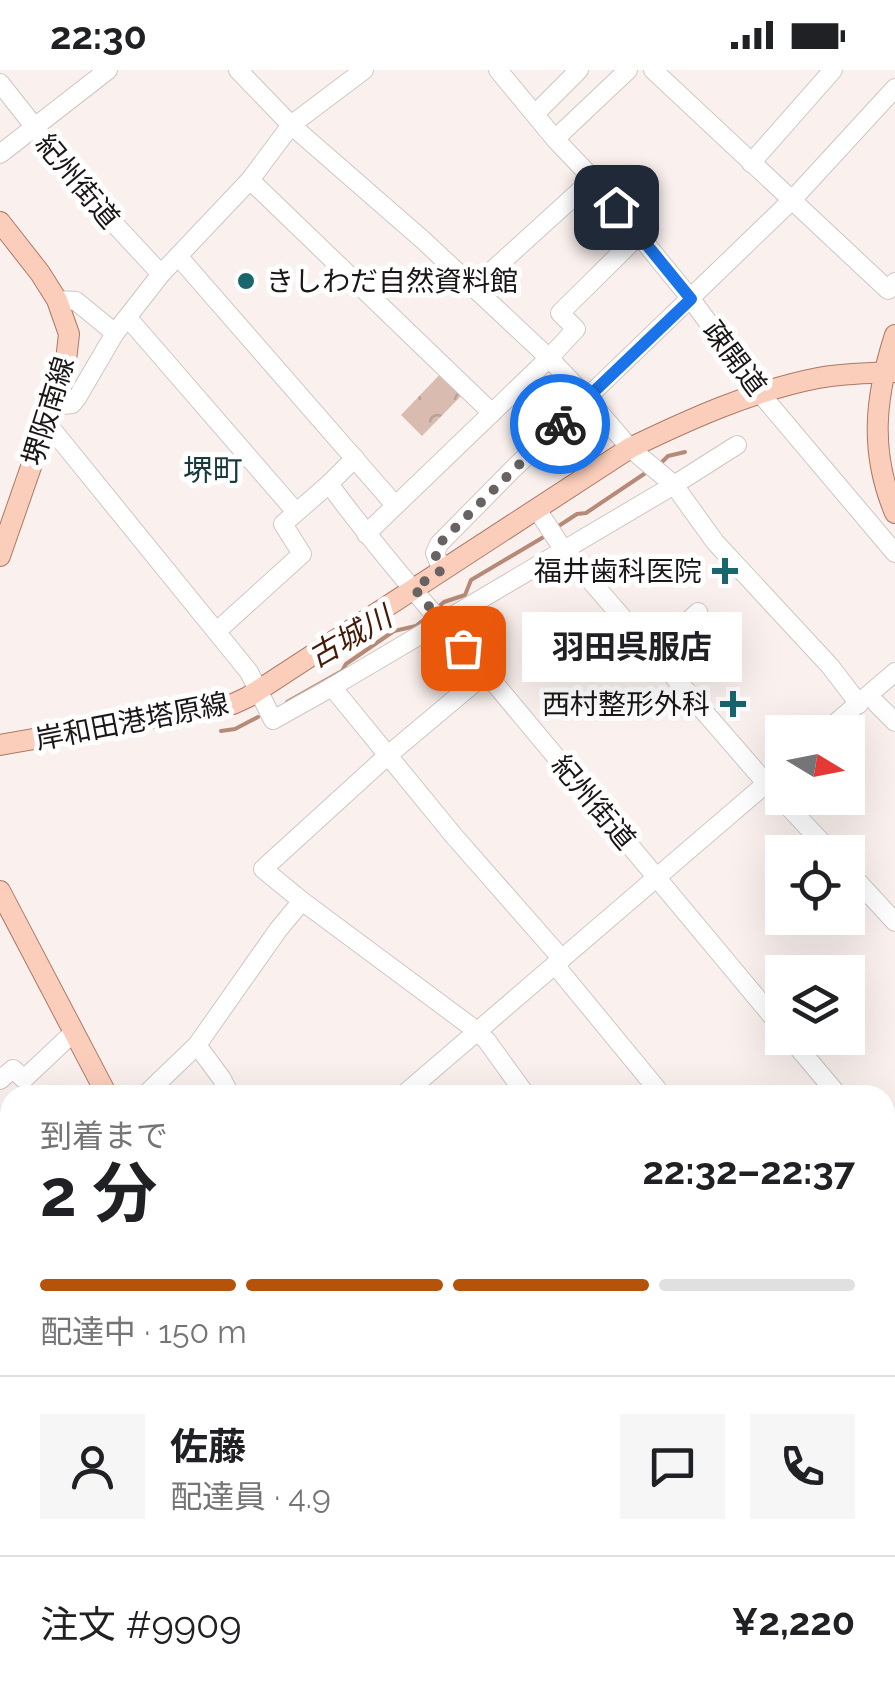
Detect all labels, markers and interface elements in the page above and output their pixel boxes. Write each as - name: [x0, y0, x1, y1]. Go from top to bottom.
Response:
- text: 22:30: [50, 13, 147, 58]
- street label: 紀州街道: [29, 128, 126, 235]
- pin: [574, 165, 659, 250]
- icon: home: [589, 180, 644, 235]
- place label: きしわだ自然資料館: [266, 265, 518, 298]
- marker: きしわだ自然資料館: [235, 270, 257, 292]
- street label: 疎開道: [696, 315, 773, 402]
- street label: 堺阪南線: [16, 353, 81, 470]
- courier: [510, 374, 610, 474]
- icon: bike: [533, 397, 588, 452]
- district label: 堺町: [183, 453, 243, 488]
- place label: 福井歯科医院: [534, 555, 702, 588]
- marker: 福井歯科医院: [712, 558, 738, 584]
- water label: 古城川: [302, 597, 400, 674]
- pin: [421, 606, 506, 691]
- callout: 羽田呉服店: [523, 613, 743, 683]
- icon: bag: [436, 621, 491, 676]
- text: 羽田呉服店: [552, 628, 712, 665]
- street label: 岸和田港塔原線: [33, 687, 231, 756]
- place label: 西村整形外科: [542, 688, 710, 721]
- marker: 西村整形外科: [720, 691, 746, 717]
- north arrow: [765, 715, 865, 815]
- map controls: [765, 715, 865, 1055]
- street label: 紀州街道: [545, 749, 642, 856]
- button: locate: [765, 835, 865, 935]
- button: layers: [765, 955, 865, 1055]
- text: 到着まで: [40, 1117, 168, 1154]
- text: 22:32–22:37: [642, 1148, 855, 1193]
- text: 2 分: [40, 1155, 157, 1231]
- text: 配達中 · 150 m: [40, 1313, 247, 1350]
- button: person: [40, 1414, 145, 1519]
- button: chat: [620, 1414, 725, 1519]
- button: phone: [750, 1414, 855, 1519]
- text: 佐藤: [170, 1424, 246, 1469]
- text: 配達員 · 4.9: [170, 1478, 331, 1515]
- text: ¥2,220: [731, 1599, 855, 1644]
- text: 注文 #9909: [40, 1602, 242, 1647]

